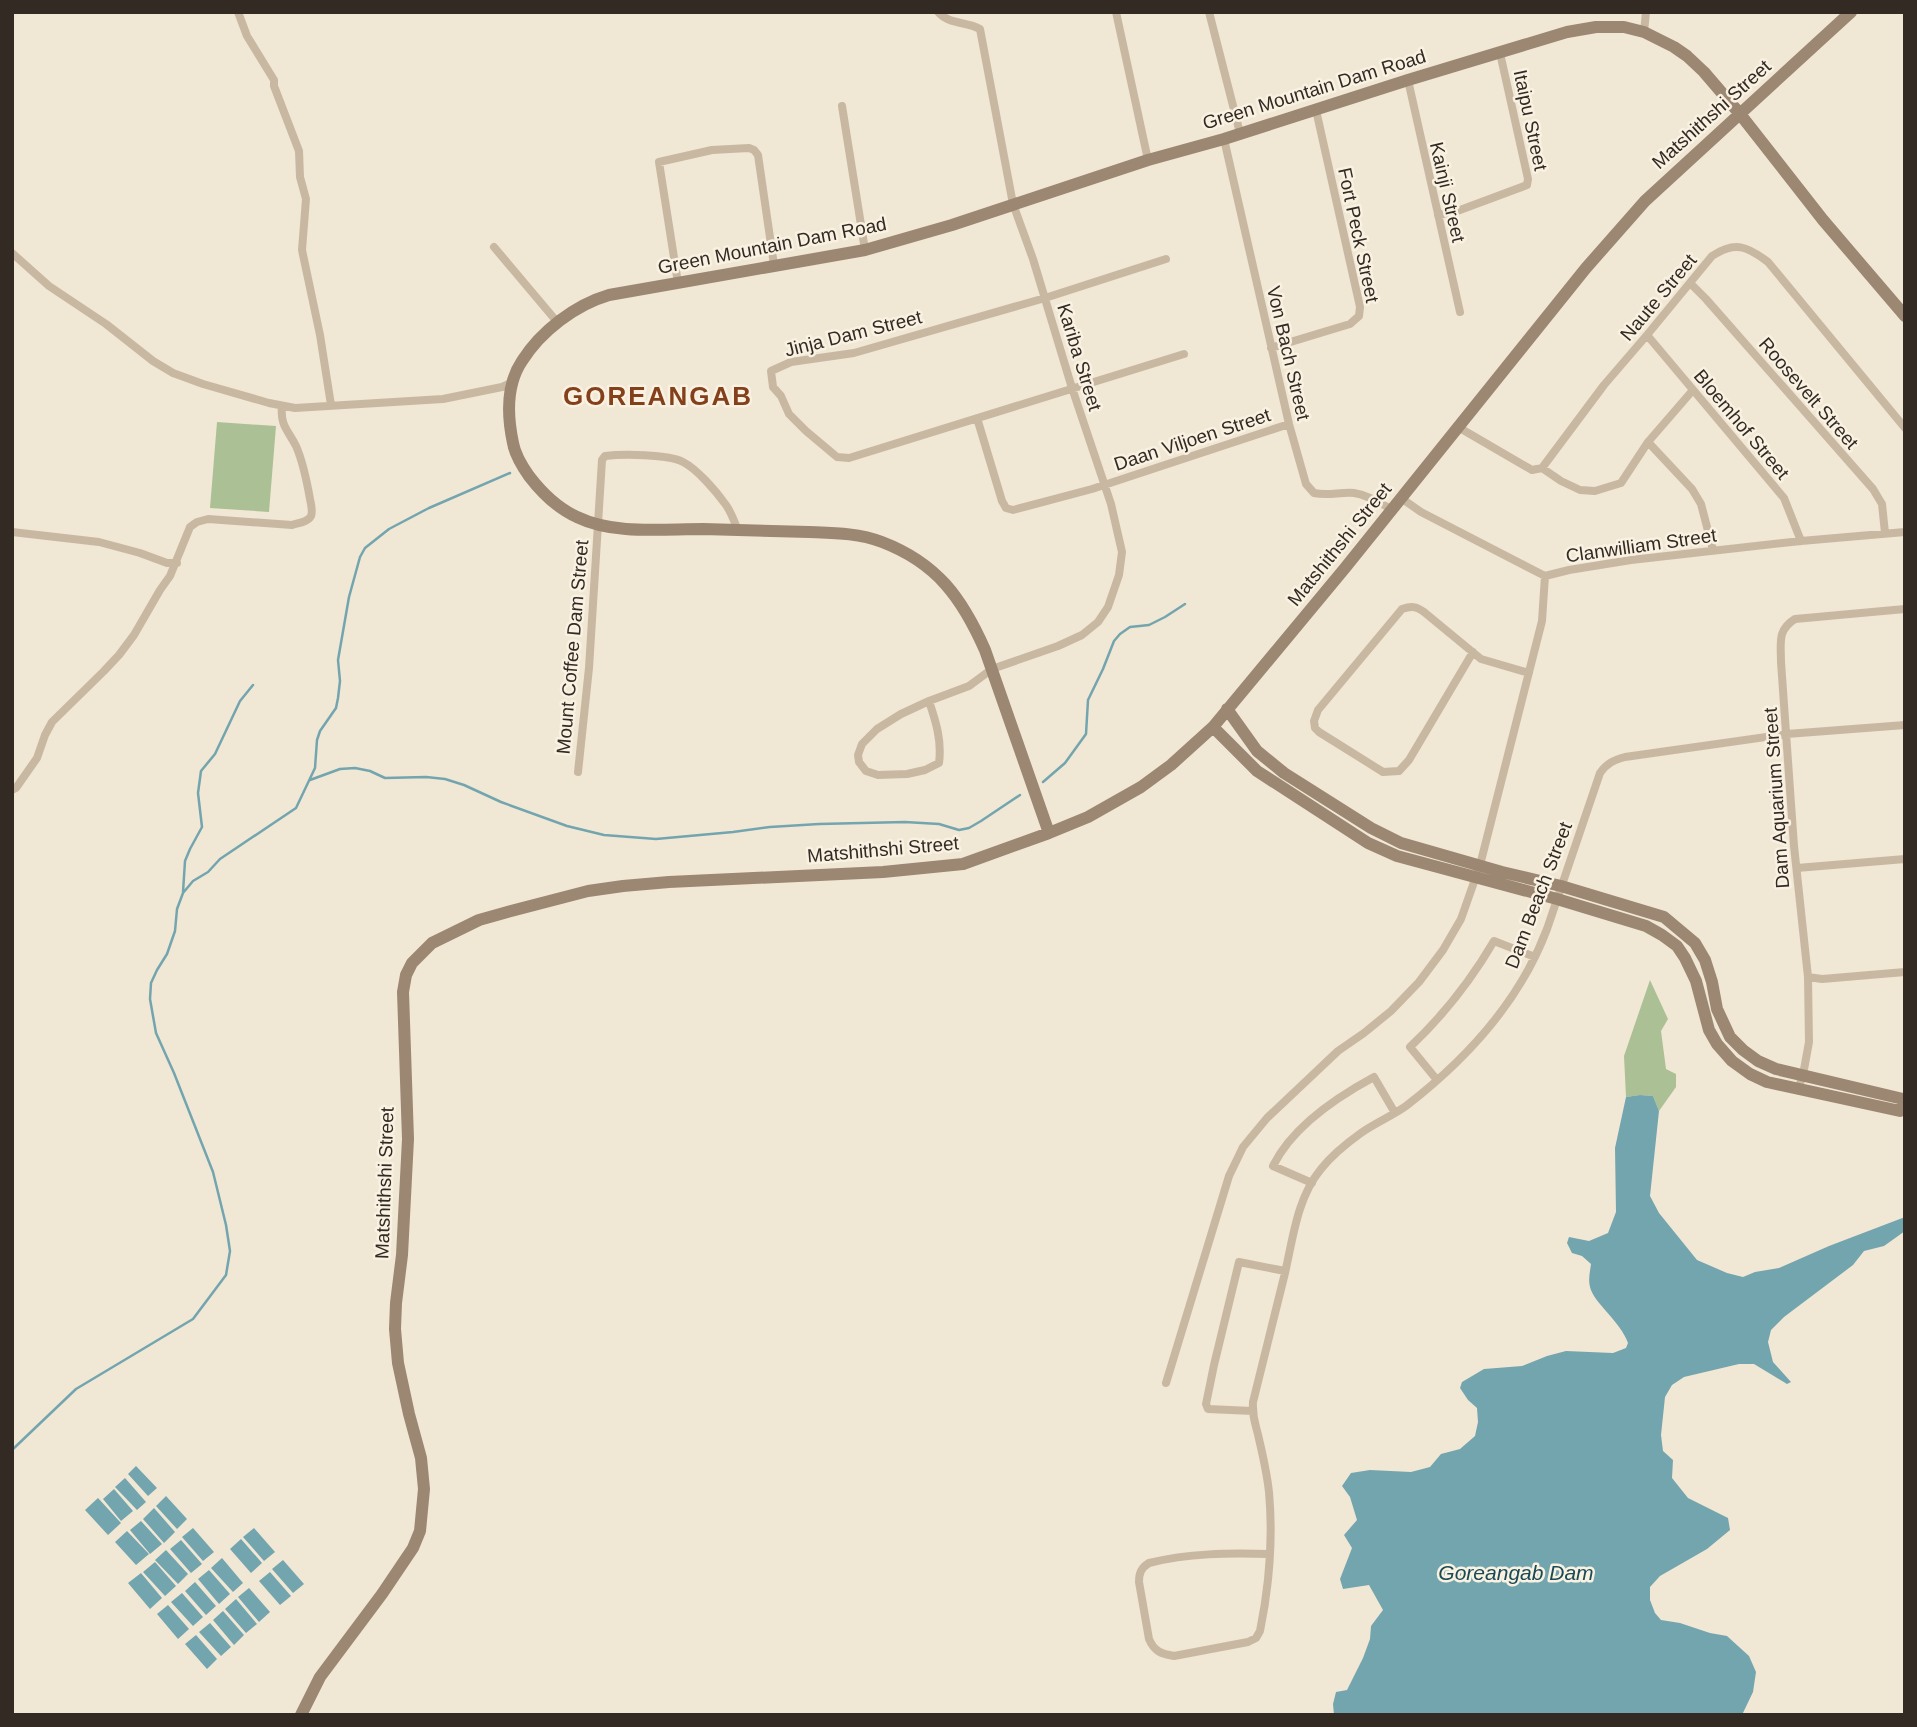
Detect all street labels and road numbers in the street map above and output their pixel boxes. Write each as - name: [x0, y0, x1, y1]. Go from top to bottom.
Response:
- street label: Green Mountain Dam Road: [1200, 45, 1428, 133]
- street label: Matshithshi Street: [1648, 55, 1775, 173]
- street label: Itaipu Street: [1510, 68, 1552, 173]
- street label: Kainji Street: [1426, 140, 1469, 245]
- street label: Fort Peck Street: [1334, 166, 1383, 305]
- street label: Green Mountain Dam Road: [656, 213, 888, 278]
- street label: Naute Street: [1616, 249, 1701, 345]
- street label: Von Bach Street: [1263, 284, 1314, 423]
- street label: Kariba Street: [1053, 301, 1106, 414]
- street label: Jinja Dam Street: [782, 306, 924, 361]
- street label: Roosevelt Street: [1755, 333, 1863, 454]
- street label: Bloemhof Street: [1690, 365, 1794, 484]
- street label: Daan Viljoen Street: [1111, 404, 1274, 475]
- street label: Matshithshi Street: [1283, 478, 1396, 610]
- street label: Clanwilliam Street: [1564, 524, 1719, 566]
- street label: Mount Coffee Dam Street: [553, 538, 592, 755]
- street label: Dam Aquarium Street: [1760, 706, 1793, 889]
- street label: Dam Beach Street: [1501, 818, 1576, 971]
- street label: Matshithshi Street: [806, 832, 960, 867]
- street label: Matshithshi Street: [371, 1106, 398, 1259]

